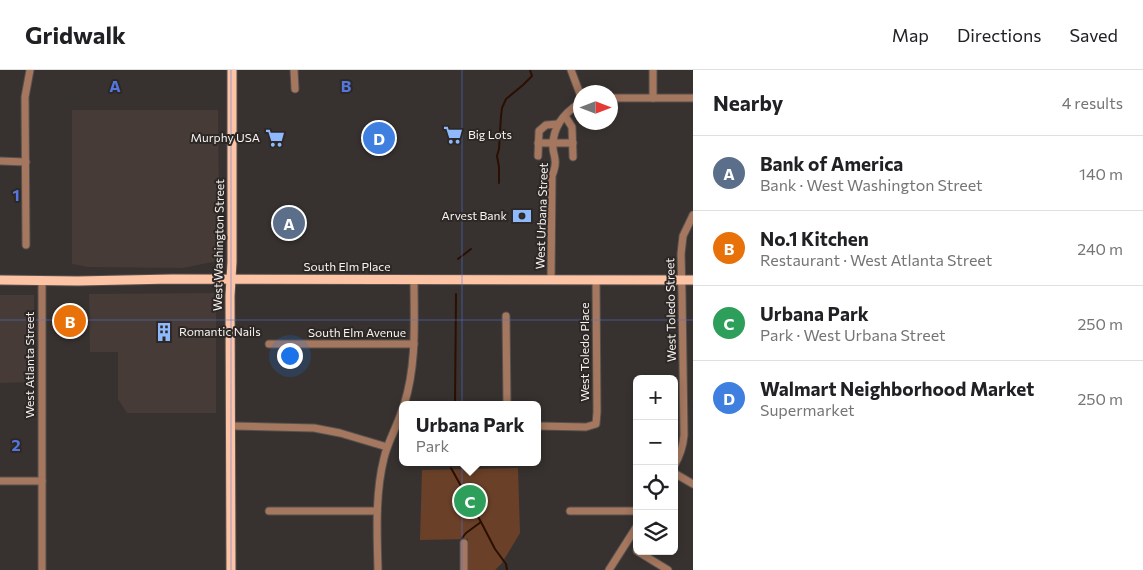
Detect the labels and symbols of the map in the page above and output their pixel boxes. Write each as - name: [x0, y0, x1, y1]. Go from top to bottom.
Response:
- text: A: [109, 76, 121, 95]
- text: B: [341, 76, 352, 95]
- north arrow: [573, 85, 618, 130]
- pin: D: [363, 119, 395, 157]
- supermarket icon: Big Lots: [442, 124, 464, 146]
- supermarket icon: Murphy USA: [264, 127, 286, 149]
- place label: Big Lots: [468, 127, 512, 141]
- place label: Murphy USA: [191, 130, 260, 144]
- street label: West Urbana Street: [532, 162, 550, 270]
- street label: West Washington Street: [210, 179, 226, 311]
- text: 1: [12, 185, 20, 204]
- pin: A: [273, 204, 305, 242]
- bank icon: Arvest Bank: [511, 205, 533, 227]
- place label: Arvest Bank: [442, 208, 507, 222]
- street label: West Toledo Street: [662, 258, 678, 362]
- street label: South Elm Place: [303, 259, 391, 273]
- pin: B: [54, 302, 86, 340]
- street label: West Toledo Place: [577, 302, 591, 402]
- street label: West Atlanta Street: [22, 312, 36, 418]
- building icon: Romantic Nails: [153, 321, 175, 343]
- place label: Romantic Nails: [179, 324, 261, 338]
- street label: South Elm Avenue: [308, 325, 406, 339]
- your location: [277, 343, 303, 369]
- text: 2: [11, 435, 21, 454]
- pin: C: [454, 482, 486, 520]

